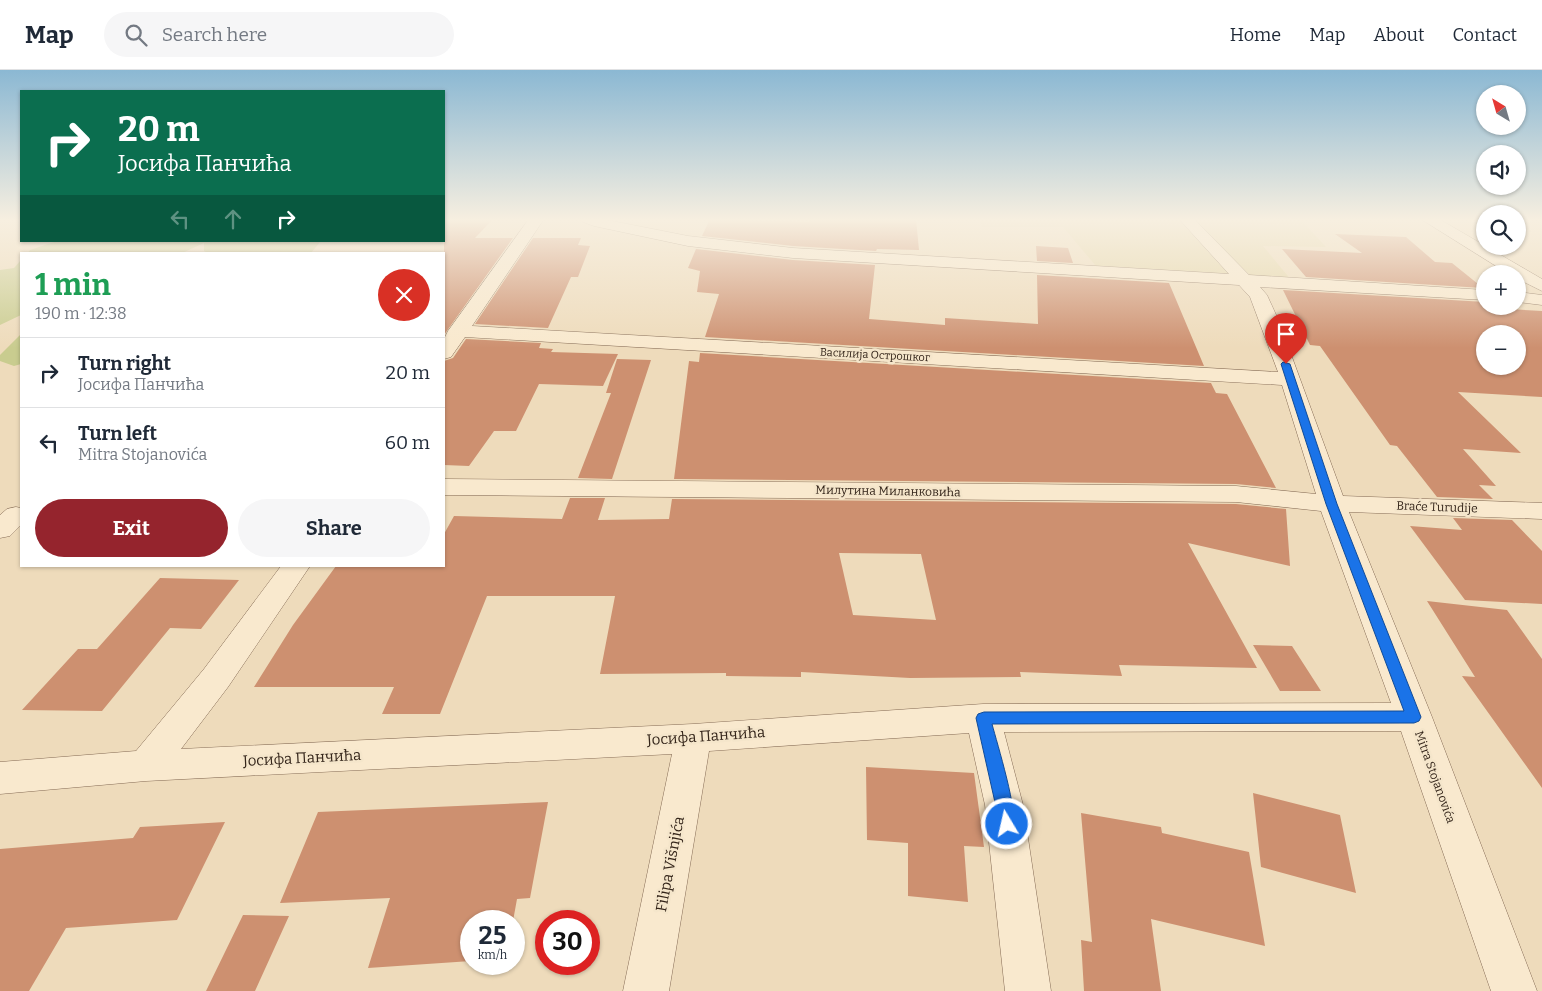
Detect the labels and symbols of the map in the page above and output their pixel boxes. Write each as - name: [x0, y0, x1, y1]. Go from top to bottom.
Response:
- north arrow: [1476, 85, 1526, 135]
- pin: [1265, 313, 1307, 364]
- street label: Василија Острошког: [820, 346, 931, 364]
- street label: Милутина Миланковића: [815, 483, 961, 499]
- street label: Braće Turudije: [1396, 499, 1478, 515]
- street label: Јосифа Панчића: [645, 723, 766, 749]
- street label: Mitra Stojanovića: [1412, 729, 1458, 825]
- street label: Јосифа Панчића: [241, 746, 362, 770]
- position arrow: [980, 797, 1032, 849]
- street label: Filipa Višnjića: [652, 815, 688, 913]
- speed limit sign: 30: [535, 910, 600, 975]

